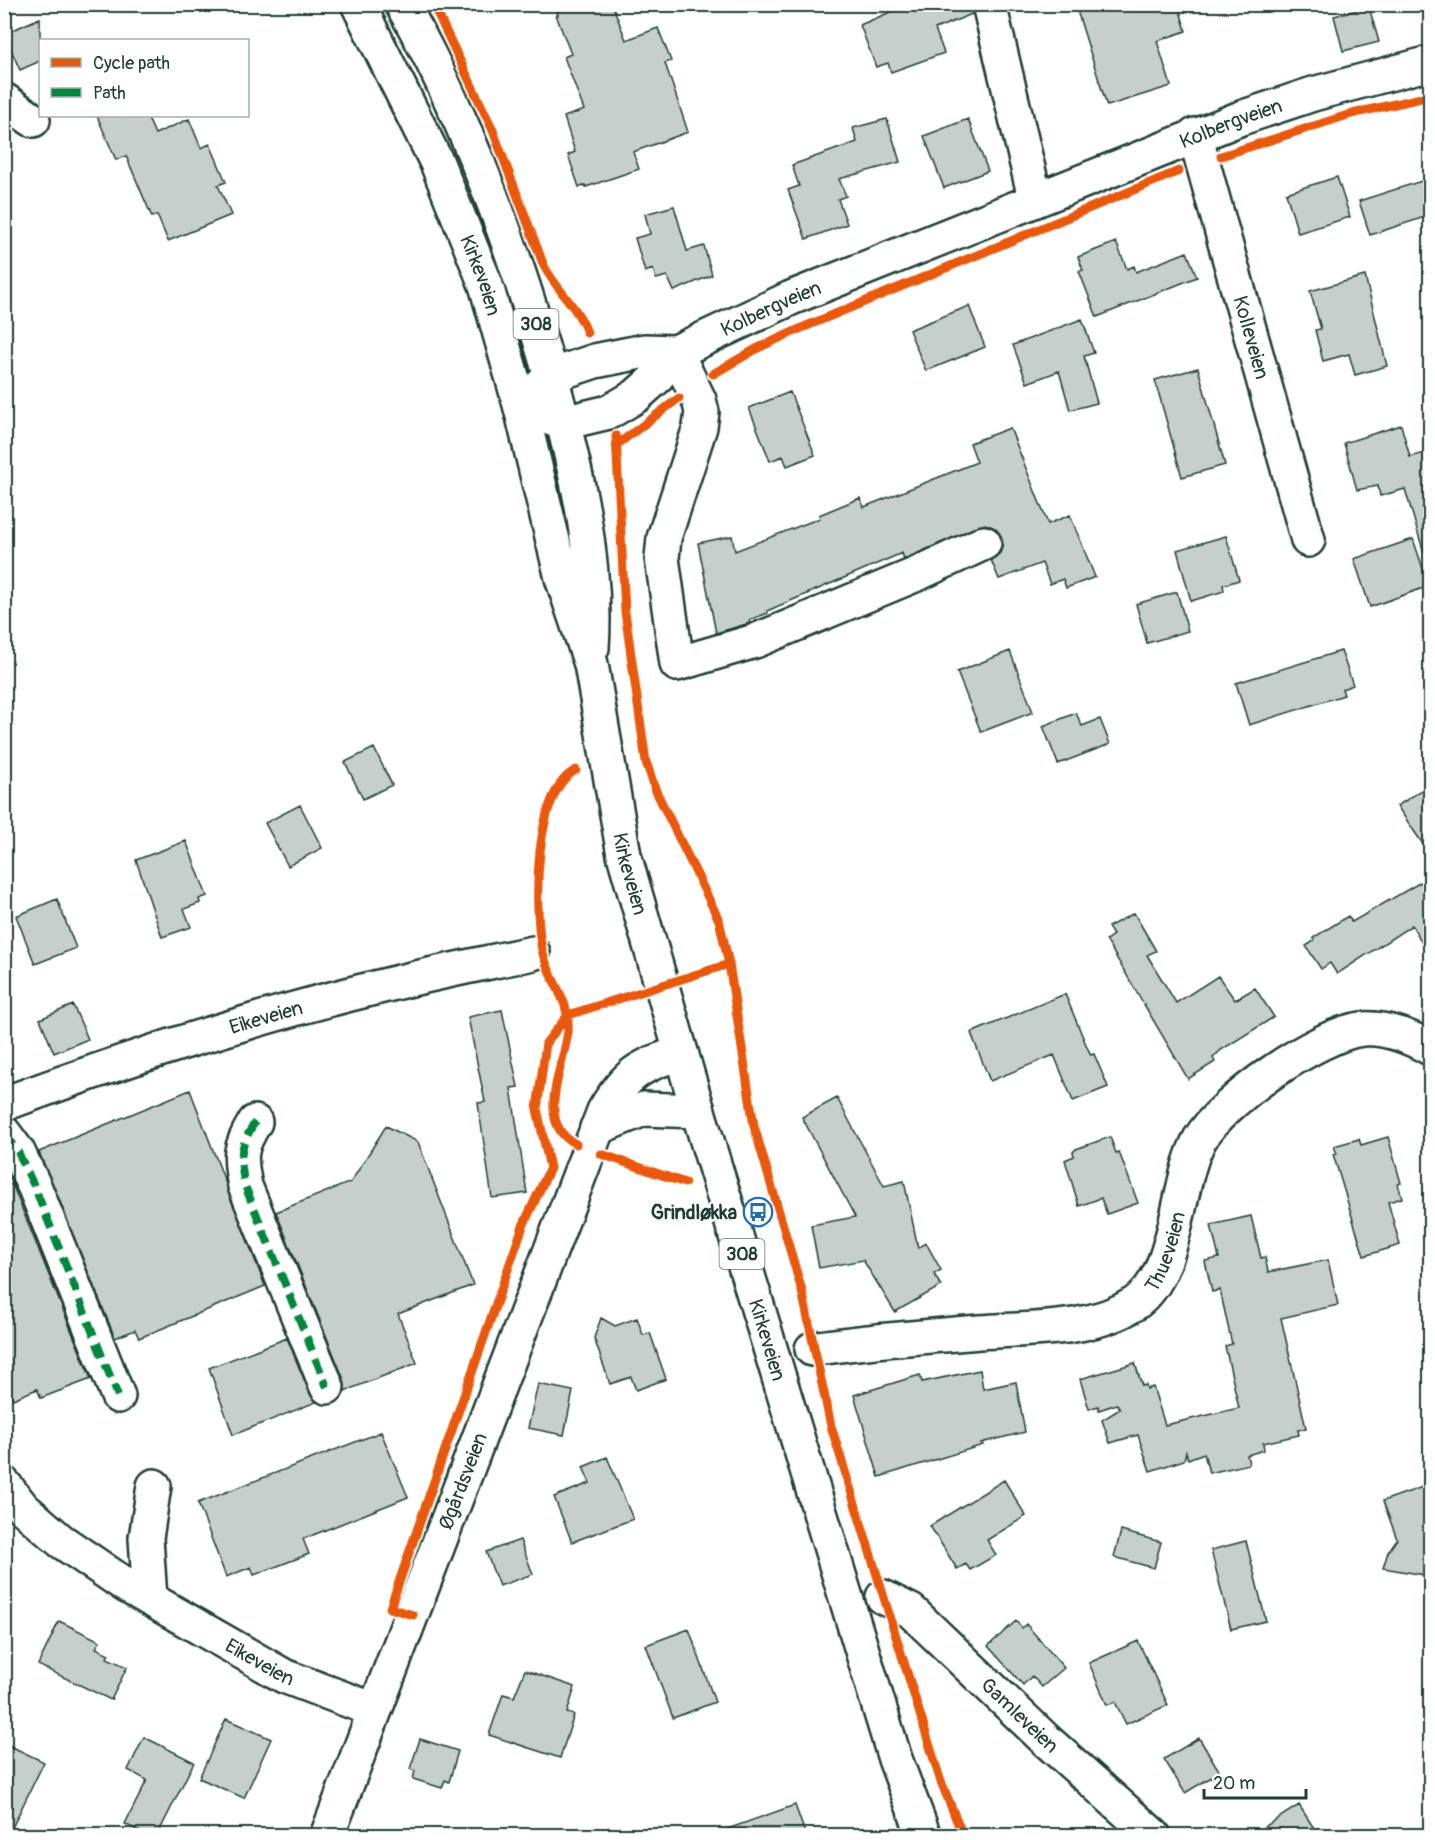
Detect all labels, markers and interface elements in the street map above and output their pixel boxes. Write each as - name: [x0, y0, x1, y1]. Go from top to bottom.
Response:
- legend: [39, 39, 249, 117]
- text: Cycle path: [93, 52, 170, 75]
- text: Path: [93, 82, 126, 105]
- street label: Kolbergveien: [1176, 93, 1285, 154]
- street label: Kirkeveien: [454, 231, 506, 318]
- street label: Kolbergveien: [717, 275, 825, 342]
- street label: Kolleveien: [1227, 293, 1274, 382]
- road number: 308: [514, 309, 558, 339]
- street label: Kirkeveien: [607, 831, 653, 918]
- street label: Eikeveien: [226, 995, 306, 1040]
- bus stop icon: Grindløkka: [742, 1196, 774, 1228]
- place label: Grindløkka: [651, 1200, 737, 1225]
- street label: Thueveien: [1140, 1209, 1191, 1297]
- road number: 308: [720, 1239, 764, 1269]
- street label: Kirkeveien: [743, 1296, 791, 1384]
- street label: Øgårdsveien: [433, 1429, 493, 1533]
- street label: Eikeveien: [221, 1633, 298, 1692]
- street label: Gamleveien: [975, 1673, 1064, 1758]
- scale bar: [1204, 1762, 1306, 1800]
- text: 20 m: [1213, 1772, 1255, 1795]

